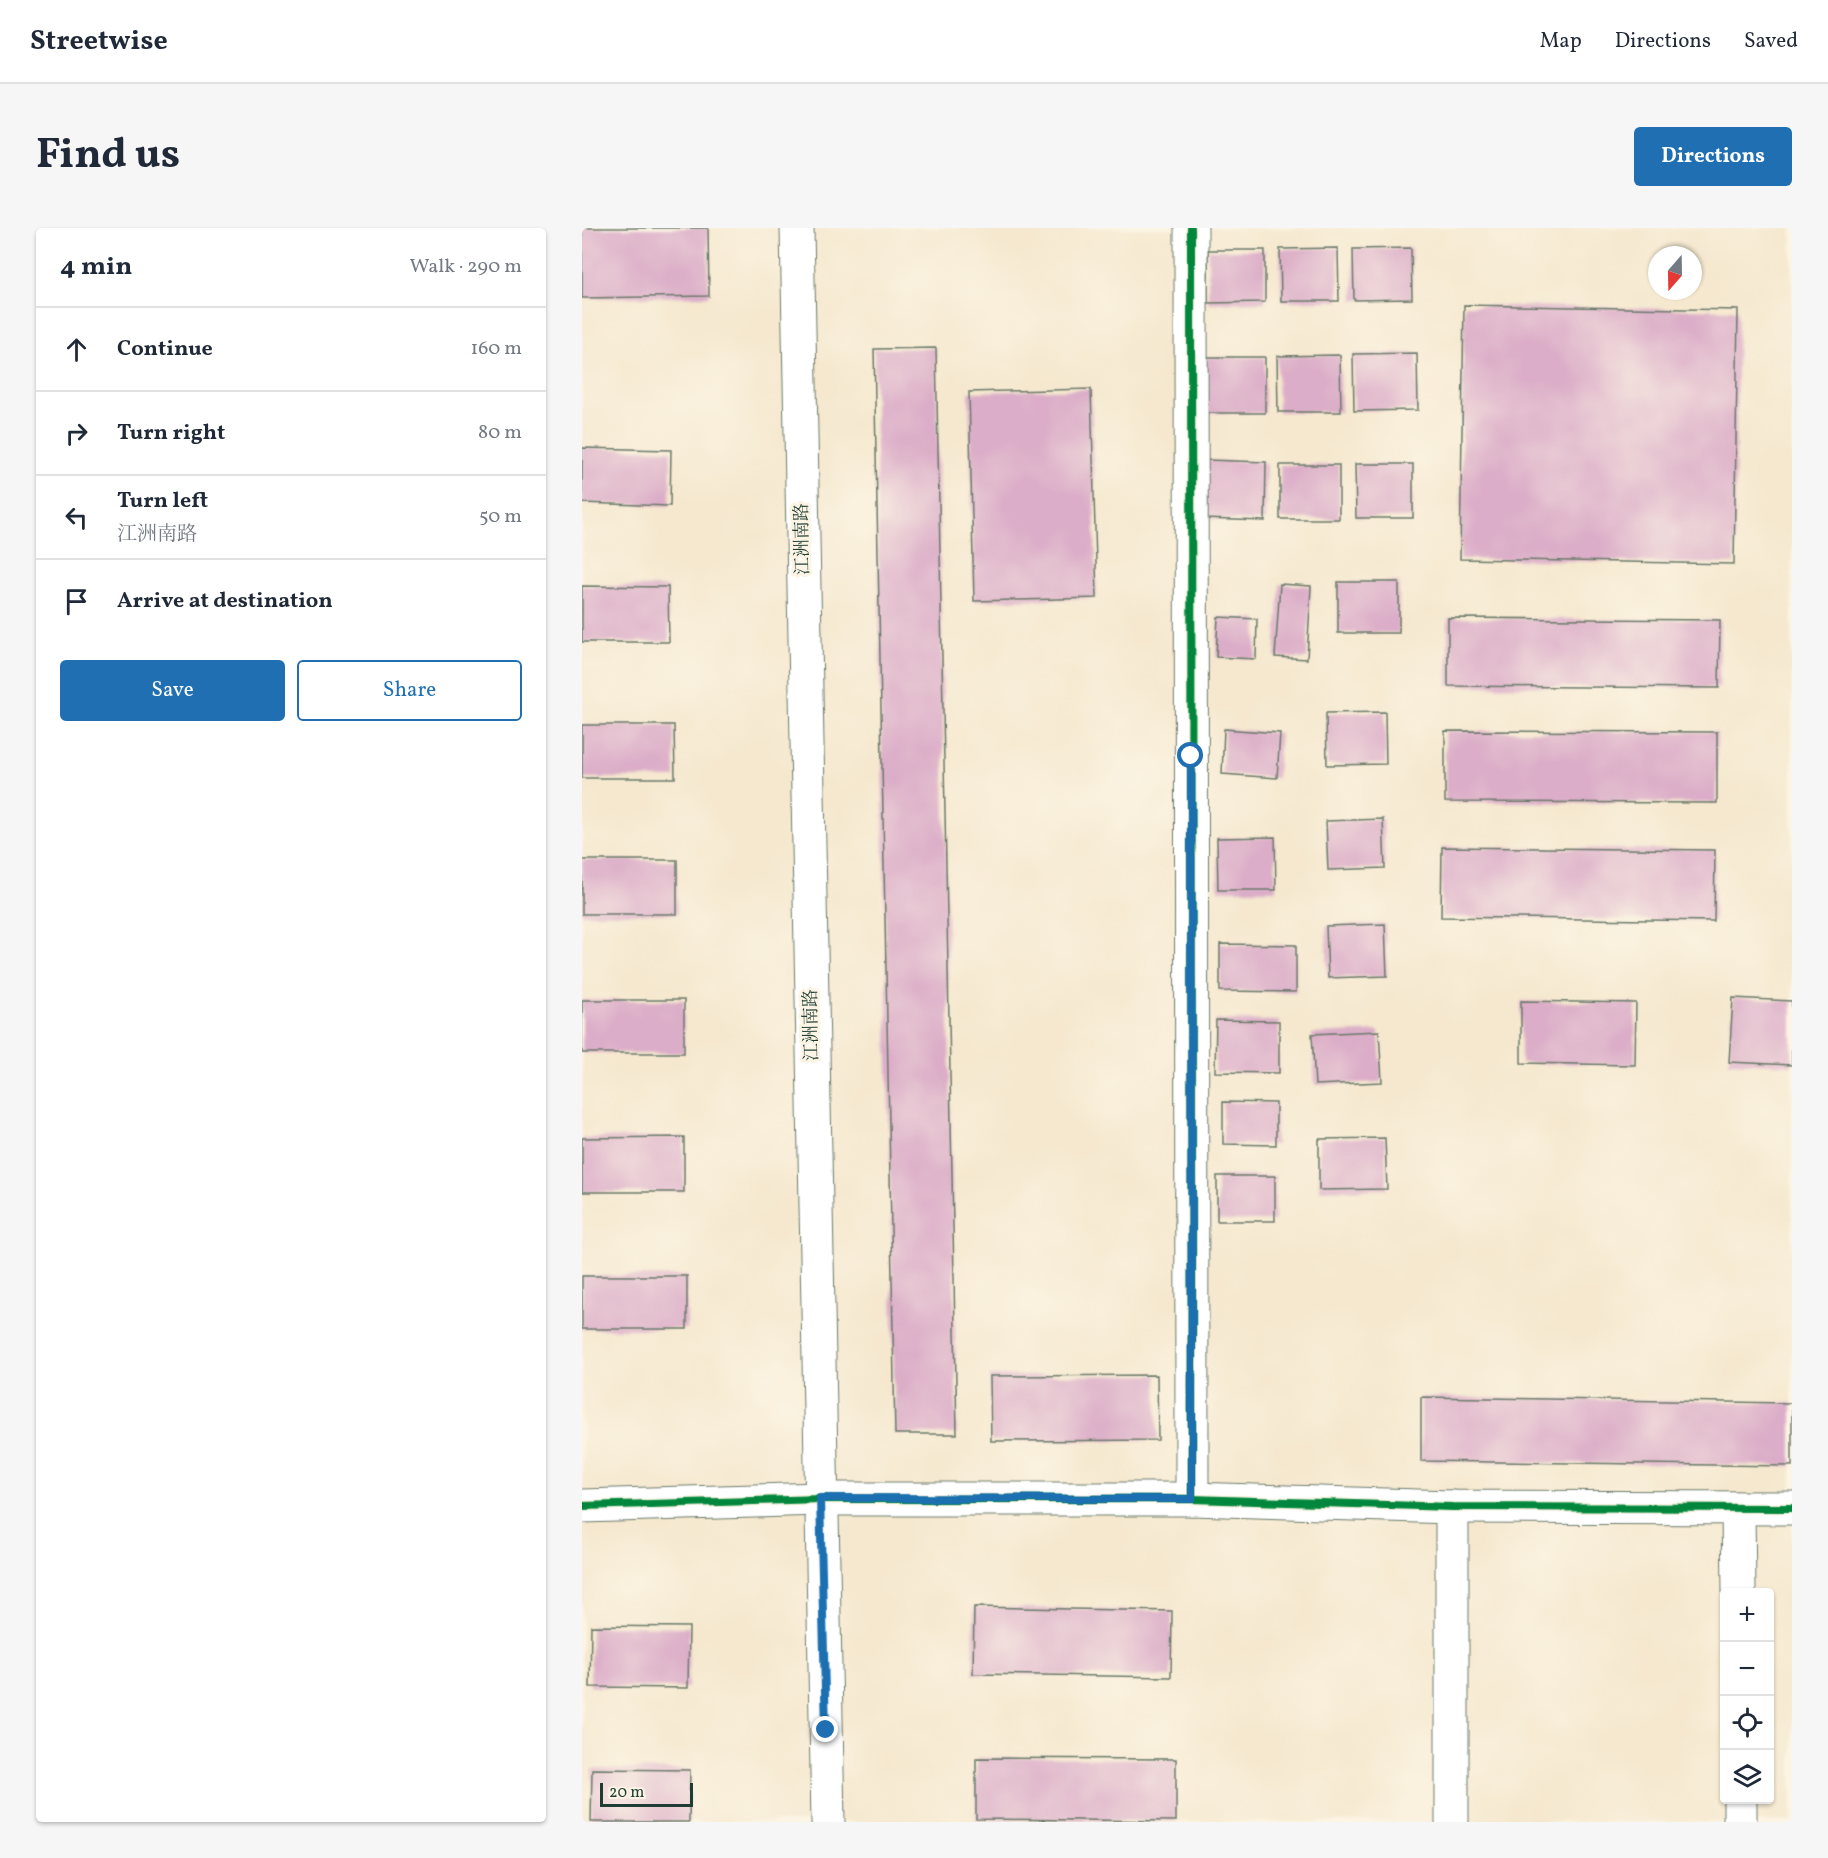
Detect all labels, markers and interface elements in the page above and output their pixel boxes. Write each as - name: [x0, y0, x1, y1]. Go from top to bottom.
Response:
- text: Streetwise: [30, 22, 168, 61]
- text: Map: [1540, 27, 1582, 56]
- text: Directions: [1615, 27, 1711, 56]
- text: Saved: [1744, 27, 1798, 56]
- text: Find us: [36, 127, 180, 186]
- button: Directions: [1634, 127, 1792, 186]
- north arrow: [1648, 246, 1702, 300]
- text: 4 min: [60, 249, 132, 285]
- text: Walk · 290 m: [410, 253, 522, 281]
- icon: ahead: [60, 333, 93, 366]
- text: Continue: [117, 334, 213, 365]
- text: 160 m: [470, 335, 522, 363]
- icon: right: [60, 417, 93, 450]
- text: Turn right: [117, 418, 225, 449]
- text: 80 m: [478, 419, 522, 447]
- text: Turn left: [117, 486, 208, 517]
- icon: left: [60, 501, 93, 534]
- text: 50 m: [479, 503, 522, 531]
- street label: 江洲南路: [790, 503, 816, 575]
- text: 江洲南路: [117, 521, 197, 549]
- icon: arrive: [60, 585, 93, 618]
- text: Arrive at destination: [117, 586, 333, 617]
- button: Save: [60, 660, 285, 721]
- button: Share: [297, 660, 522, 721]
- route start: [1177, 742, 1203, 768]
- street label: 江洲南路: [799, 989, 825, 1061]
- map controls: [1720, 1588, 1774, 1804]
- button: +: [1720, 1588, 1774, 1642]
- button: −: [1720, 1642, 1774, 1696]
- button: locate: [1720, 1696, 1774, 1750]
- route end: [812, 1716, 838, 1742]
- button: layers: [1720, 1750, 1774, 1804]
- scale bar: [600, 1780, 693, 1808]
- text: 20 m: [609, 1782, 644, 1804]

